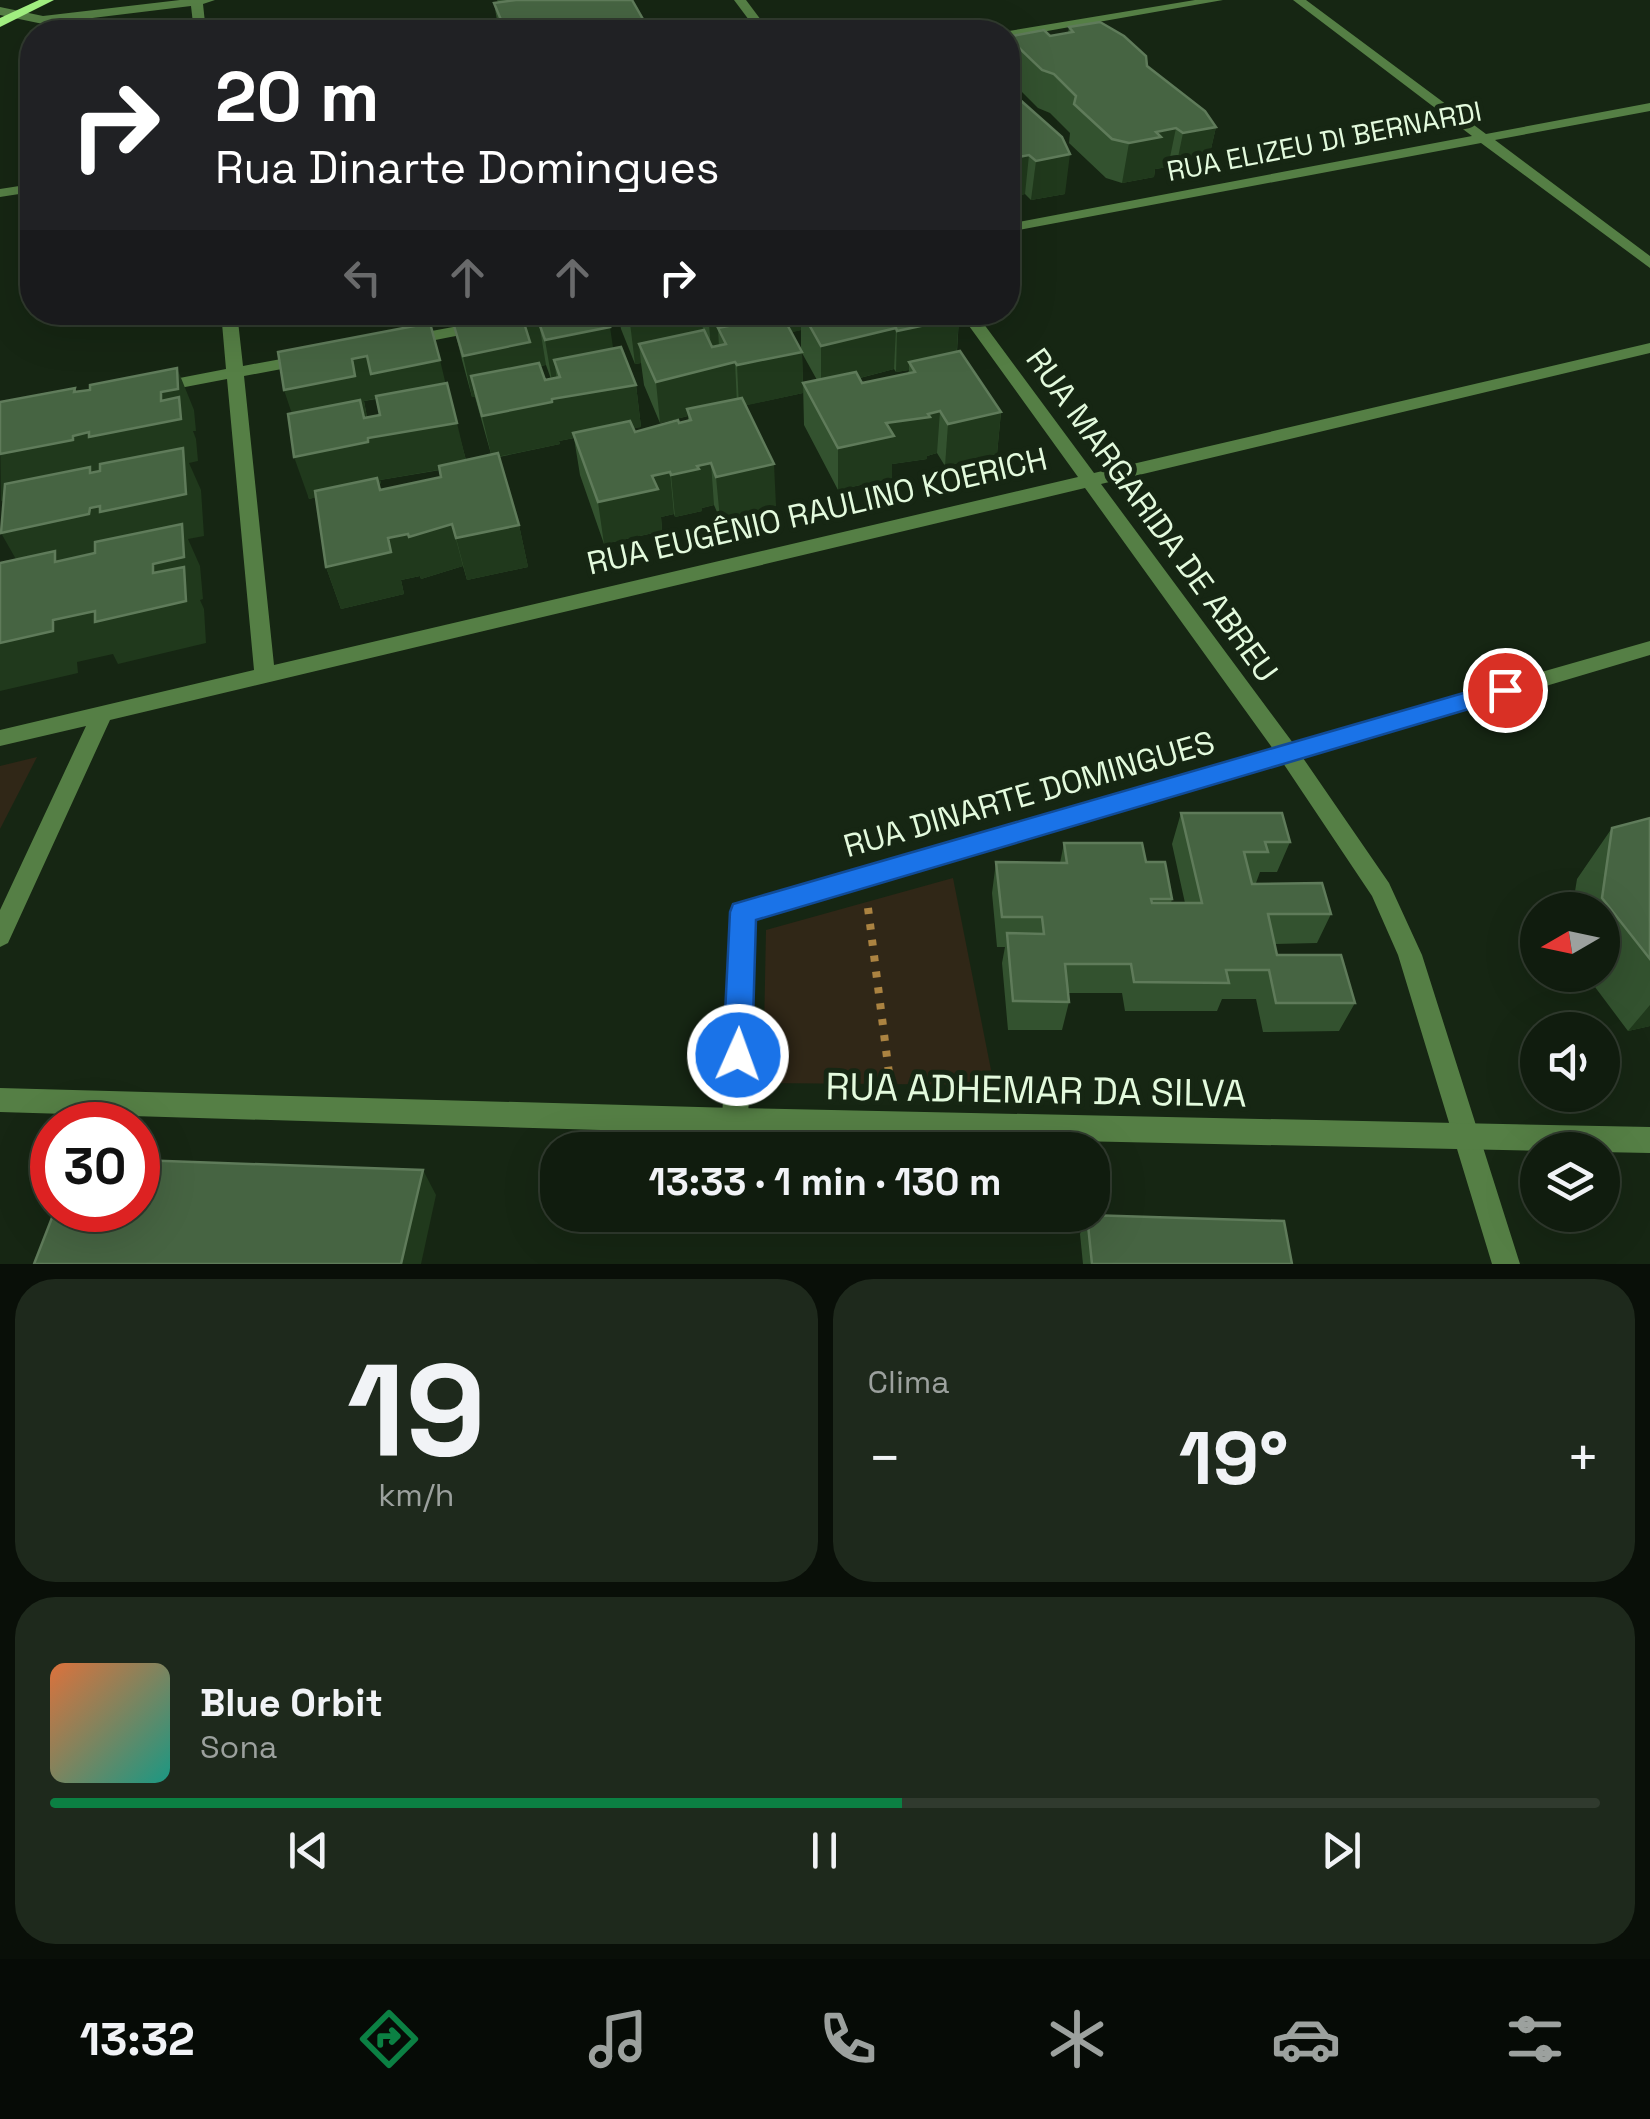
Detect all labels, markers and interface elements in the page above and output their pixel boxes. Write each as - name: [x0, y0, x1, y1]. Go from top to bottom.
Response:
- text: 20 m: [215, 52, 380, 141]
- icon: right: [50, 60, 180, 190]
- street label: RUA ELIZEU DI BERNARDI: [1164, 93, 1484, 189]
- text: Rua Dinarte Domingues: [215, 139, 720, 196]
- icon: left: [335, 250, 390, 305]
- icon: ahead: [440, 250, 495, 305]
- icon: ahead: [545, 250, 600, 305]
- icon: right: [650, 250, 705, 305]
- street label: RUA MARGARIDA DE ABREU: [1017, 340, 1287, 690]
- street label: RUA EUGÊNIO RAULINO KOERICH: [583, 439, 1051, 583]
- pin: [1463, 648, 1548, 733]
- icon: arrive: [1478, 663, 1533, 718]
- street label: RUA DINARTE DOMINGUES: [839, 722, 1219, 866]
- north arrow: [1520, 892, 1620, 992]
- map controls: [1520, 892, 1620, 1232]
- position arrow: [686, 1003, 790, 1107]
- button: sound: [1520, 1012, 1620, 1112]
- street label: RUA ADHEMAR DA SILVA: [825, 1062, 1247, 1118]
- speed limit sign: 30: [30, 1102, 160, 1232]
- button: layers: [1520, 1132, 1620, 1232]
- text: 13:33 · 1 min · 130 m: [649, 1158, 1001, 1206]
- text: 19: [347, 1327, 486, 1493]
- text: Clima: [868, 1362, 950, 1402]
- text: 19°: [1179, 1410, 1289, 1506]
- text: −: [868, 1423, 902, 1493]
- text: +: [1566, 1423, 1600, 1493]
- text: km/h: [378, 1475, 454, 1515]
- text: Blue Orbit: [200, 1679, 383, 1727]
- text: Sona: [200, 1727, 277, 1767]
- icon: previous: [281, 1823, 336, 1878]
- icon: pause: [797, 1823, 852, 1878]
- icon: next: [1314, 1823, 1369, 1878]
- icon: directions: [354, 2004, 424, 2074]
- icon: music: [583, 2004, 653, 2074]
- icon: phone: [813, 2004, 883, 2074]
- icon: climate: [1042, 2004, 1112, 2074]
- icon: car: [1271, 2004, 1341, 2074]
- icon: filters: [1500, 2004, 1570, 2074]
- text: 13:32: [80, 2011, 195, 2068]

